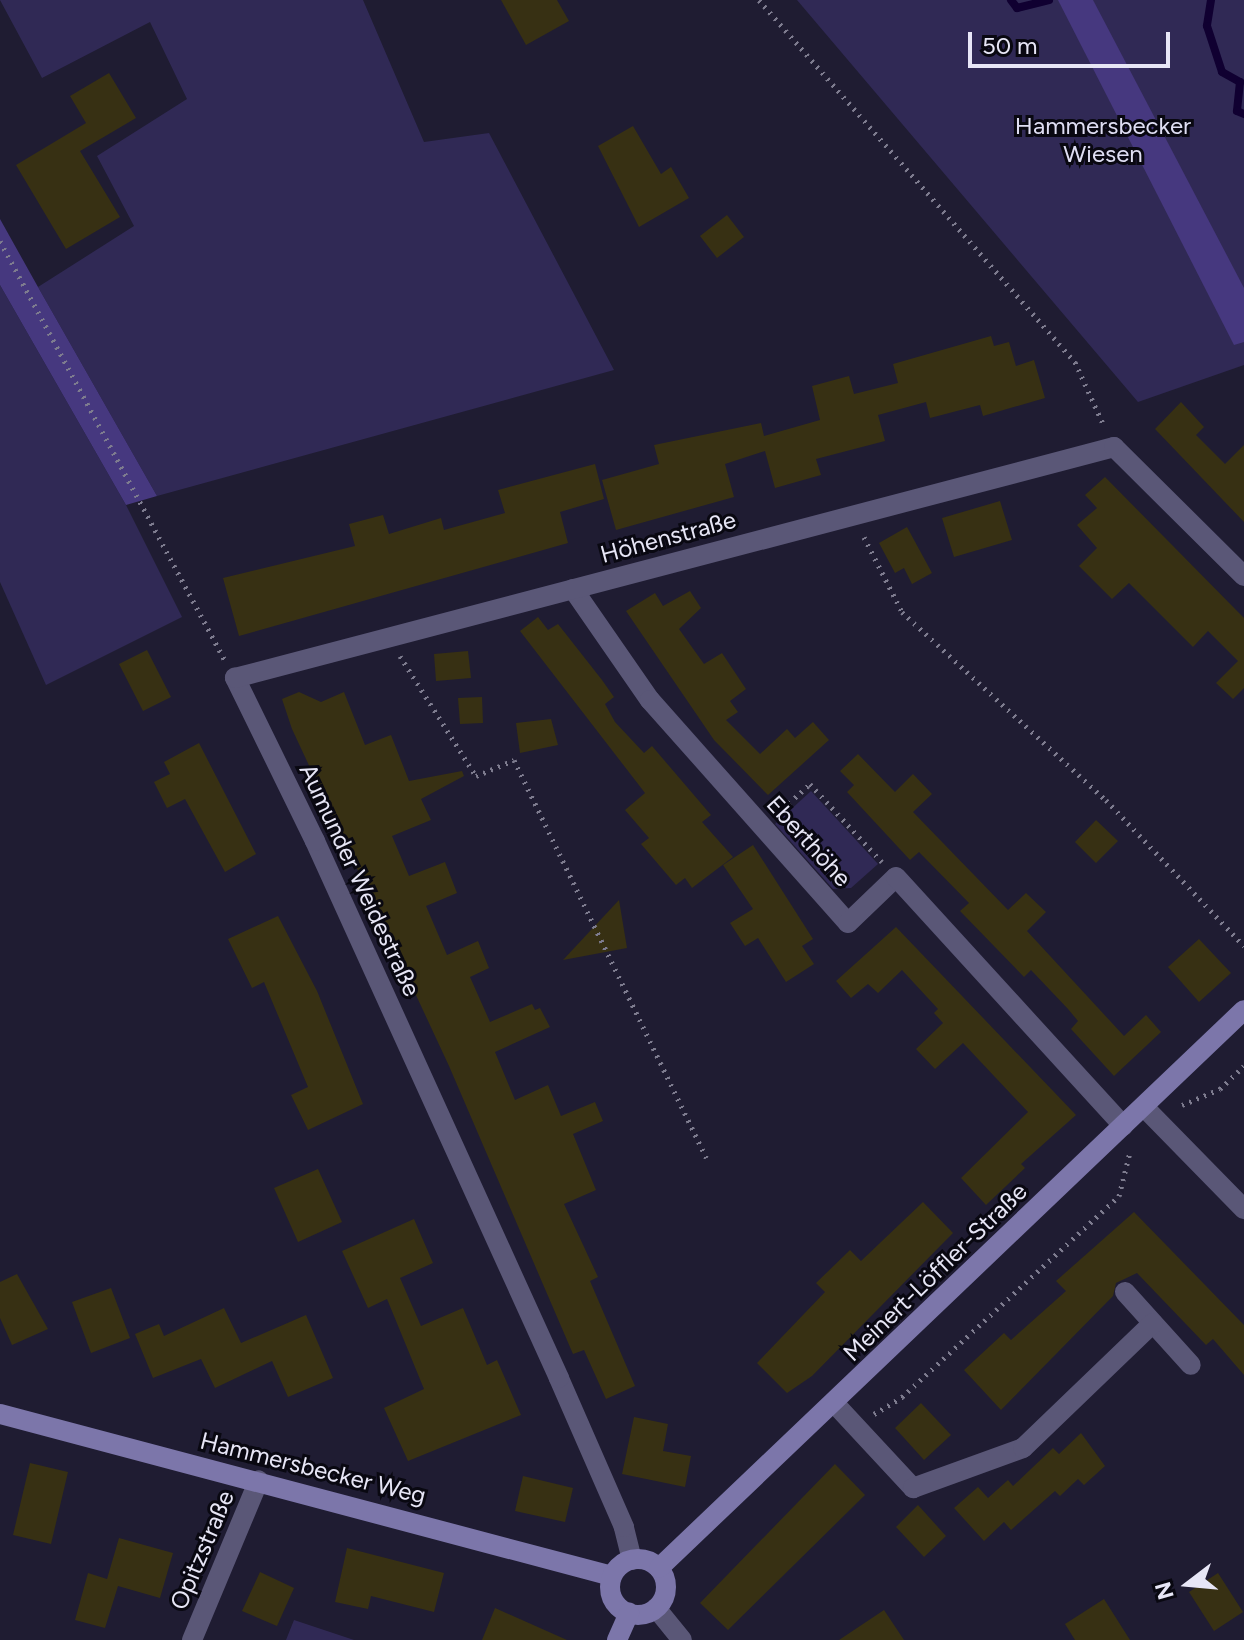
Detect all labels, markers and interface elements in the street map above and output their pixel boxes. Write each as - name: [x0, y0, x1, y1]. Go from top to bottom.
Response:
- scale bar: [972, 16, 1174, 66]
- text: 50 m: [982, 31, 1038, 60]
- park label: Hammersbecker Wiesen: [1015, 112, 1191, 168]
- street label: Höhenstraße: [597, 505, 739, 569]
- street label: Aumunder Weidestraße: [293, 759, 427, 1001]
- street label: Eberthöhe: [761, 790, 857, 892]
- street label: Meinert-Löffler-Straße: [837, 1177, 1033, 1367]
- street label: Hammersbecker Weg: [197, 1426, 429, 1510]
- street label: Opitzstraße: [164, 1486, 240, 1614]
- north arrow: [1148, 1544, 1228, 1624]
- text: N: [1149, 1579, 1180, 1603]

